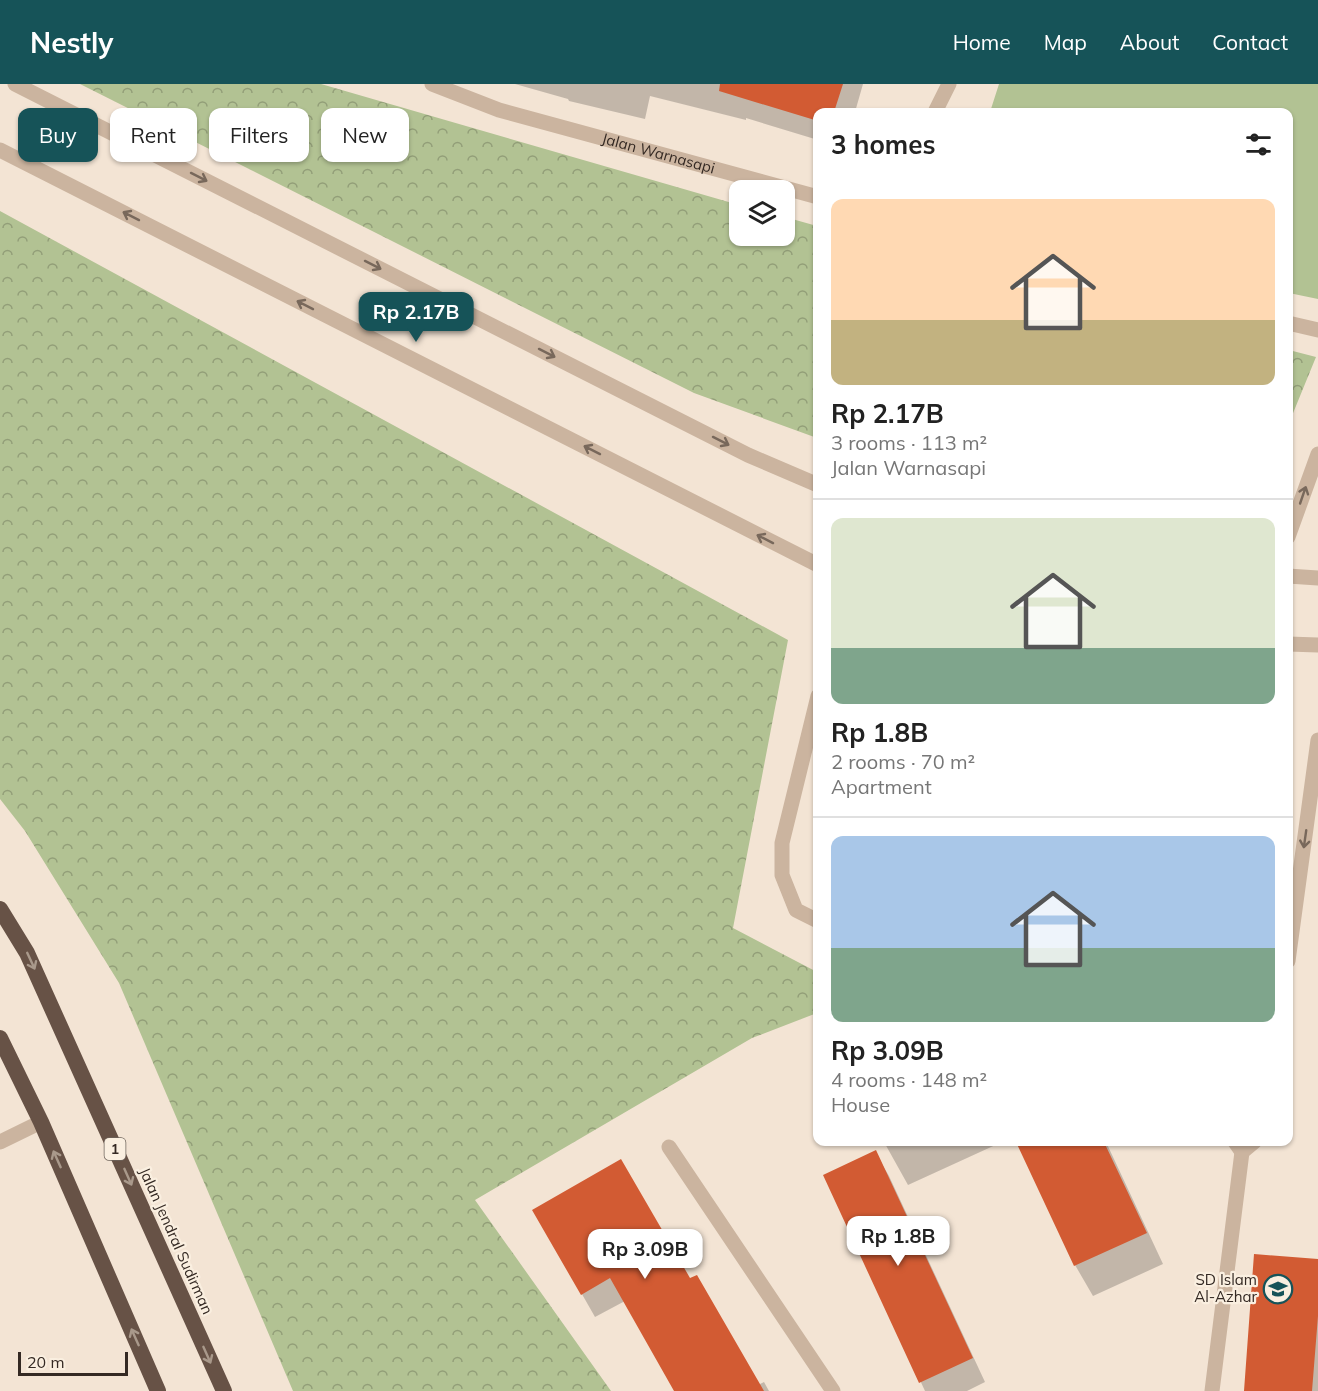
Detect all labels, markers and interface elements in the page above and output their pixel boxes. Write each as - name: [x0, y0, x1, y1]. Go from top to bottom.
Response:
- text: Nestly: [30, 25, 114, 60]
- text: Home: [953, 29, 1011, 55]
- text: Map: [1044, 29, 1087, 55]
- text: About: [1120, 29, 1179, 55]
- text: Contact: [1212, 29, 1288, 55]
- chip: Buy: [18, 108, 98, 162]
- chip: Rent: [110, 108, 197, 162]
- chip: Filters: [209, 108, 309, 162]
- chip: New: [321, 108, 409, 162]
- street label: Jalan Warnasapi: [600, 128, 717, 177]
- text: 3 homes: [831, 128, 935, 161]
- icon: filters: [1242, 128, 1275, 161]
- one-way arrow: [189, 172, 207, 183]
- map controls: [729, 180, 795, 246]
- button: layers: [729, 180, 795, 246]
- one-way arrow: [123, 210, 141, 222]
- icon: home: [999, 238, 1107, 346]
- one-way arrow: [363, 260, 381, 271]
- pin: Rp 2.17B: [354, 292, 478, 343]
- one-way arrow: [297, 299, 315, 310]
- text: Rp 2.17B: [373, 299, 459, 324]
- one-way arrow: [537, 348, 555, 359]
- text: Rp 2.17B: [831, 397, 944, 430]
- text: 3 rooms · 113 m²: [831, 430, 987, 455]
- one-way arrow: [711, 436, 729, 447]
- one-way arrow: [583, 444, 601, 455]
- text: Jalan Warnasapi: [831, 455, 986, 480]
- one-way arrow: [1299, 486, 1310, 505]
- one-way arrow: [757, 532, 775, 544]
- icon: home: [999, 557, 1107, 665]
- text: Rp 1.8B: [831, 716, 928, 749]
- text: 2 rooms · 70 m²: [831, 749, 975, 774]
- text: Apartment: [831, 774, 932, 799]
- one-way arrow: [1299, 829, 1310, 849]
- icon: home: [999, 875, 1107, 983]
- one-way arrow: [25, 952, 37, 970]
- text: Rp 3.09B: [831, 1034, 944, 1067]
- text: 4 rooms · 148 m²: [831, 1067, 987, 1092]
- text: House: [831, 1092, 890, 1117]
- road number: 1: [104, 1138, 126, 1160]
- one-way arrow: [50, 1150, 62, 1168]
- street label: Jalan Jendral Sudirman: [135, 1164, 217, 1317]
- one-way arrow: [123, 1168, 134, 1186]
- pin: Rp 1.8B: [843, 1216, 953, 1267]
- text: Rp 1.8B: [861, 1223, 935, 1248]
- pin: Rp 3.09B: [583, 1229, 707, 1280]
- text: Rp 3.09B: [602, 1236, 688, 1261]
- place label: SD Islam Al-Azhar: [1194, 1270, 1258, 1306]
- school or university icon: SD Islam Al-Azhar: [1262, 1273, 1294, 1305]
- one-way arrow: [129, 1329, 140, 1347]
- one-way arrow: [202, 1346, 214, 1364]
- scale bar: [18, 1349, 128, 1376]
- text: 20 m: [27, 1352, 64, 1372]

